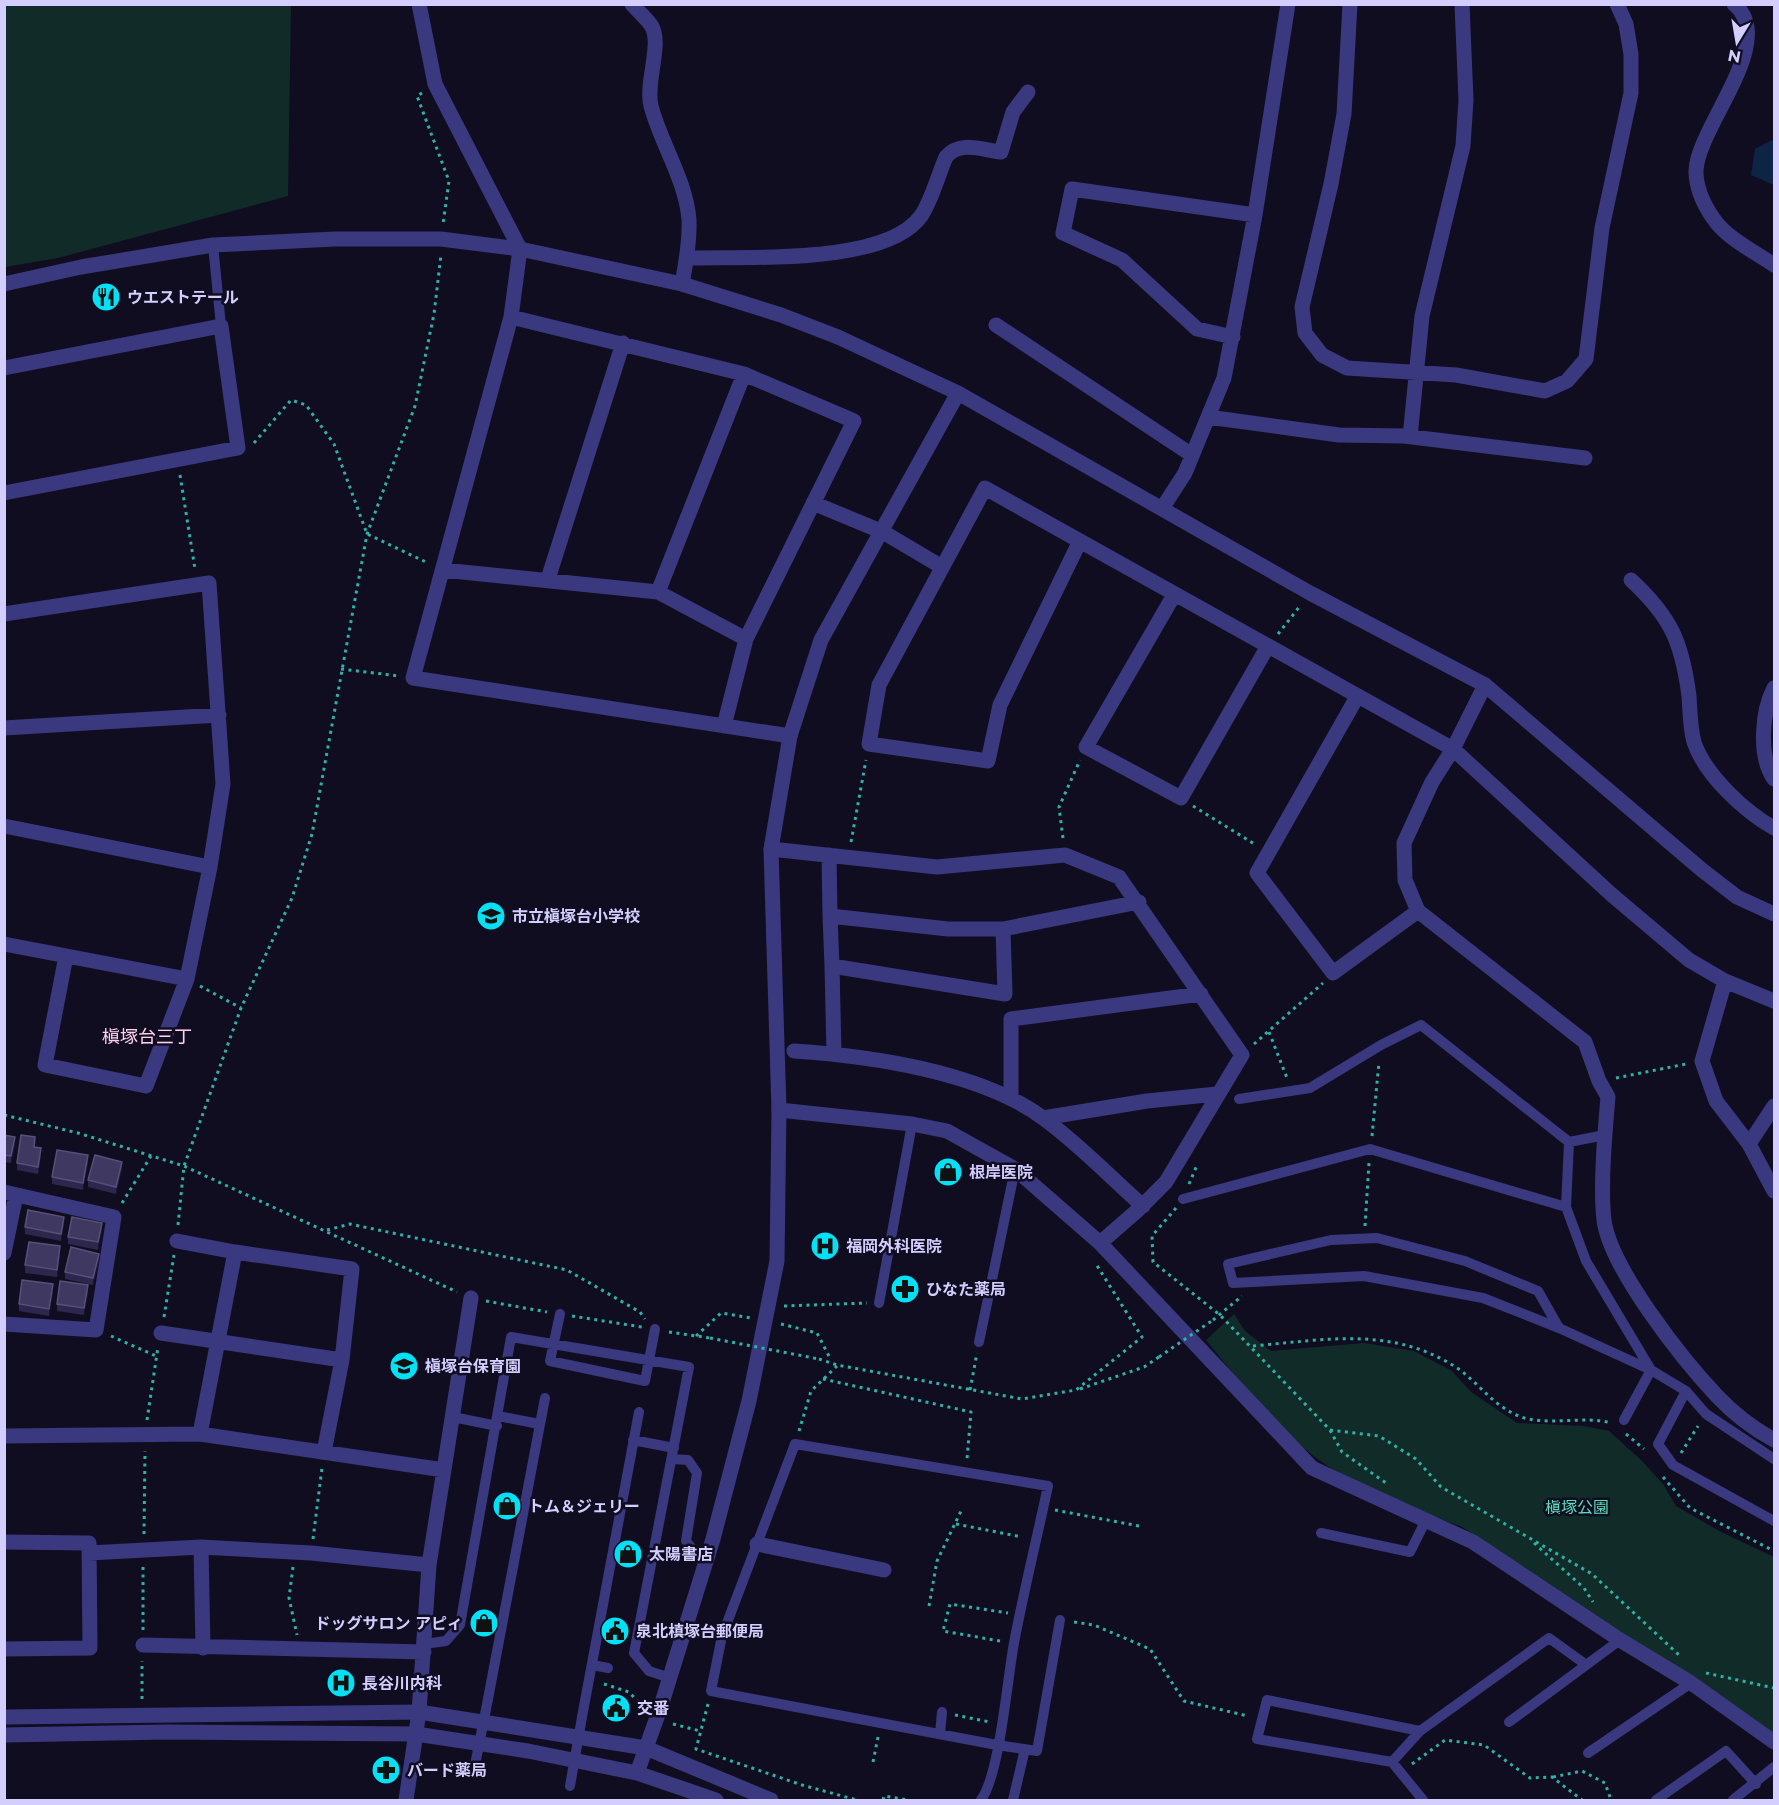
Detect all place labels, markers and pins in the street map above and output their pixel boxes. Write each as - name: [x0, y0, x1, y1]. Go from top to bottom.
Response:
- restaurant icon: ウエストテール: [90, 281, 122, 313]
- place label: ウエストテール: [127, 288, 239, 307]
- school or university icon: 市立槇塚台小学校: [475, 900, 507, 932]
- place label: 市立槇塚台小学校: [512, 907, 640, 926]
- shop icon: 根岸医院: [932, 1156, 964, 1188]
- place label: 根岸医院: [969, 1163, 1033, 1182]
- hospital icon: 福岡外科医院: [809, 1230, 841, 1262]
- place label: 福岡外科医院: [846, 1237, 942, 1256]
- pharmacy icon: ひなた薬局: [889, 1273, 921, 1305]
- place label: ひなた薬局: [926, 1280, 1006, 1299]
- school or university icon: 槇塚台保育園: [388, 1350, 420, 1382]
- place label: 槇塚台保育園: [425, 1357, 521, 1376]
- shop icon: トム＆ジェリー: [491, 1490, 523, 1522]
- place label: トム＆ジェリー: [528, 1497, 640, 1516]
- shop icon: 太陽書店: [612, 1538, 644, 1570]
- place label: 太陽書店: [649, 1545, 713, 1564]
- shop icon: ドッグサロン アピィ: [468, 1607, 500, 1639]
- place label: ドッグサロン アピィ: [314, 1614, 463, 1633]
- public building icon: 泉北槙塚台郵便局: [599, 1615, 631, 1647]
- place label: 泉北槙塚台郵便局: [636, 1622, 764, 1641]
- hospital icon: 長谷川内科: [325, 1667, 357, 1699]
- place label: 長谷川内科: [362, 1674, 442, 1693]
- public building icon: 交番: [600, 1692, 632, 1724]
- place label: 交番: [637, 1699, 669, 1718]
- pharmacy icon: バード薬局: [370, 1754, 402, 1786]
- place label: バード薬局: [407, 1761, 487, 1780]

